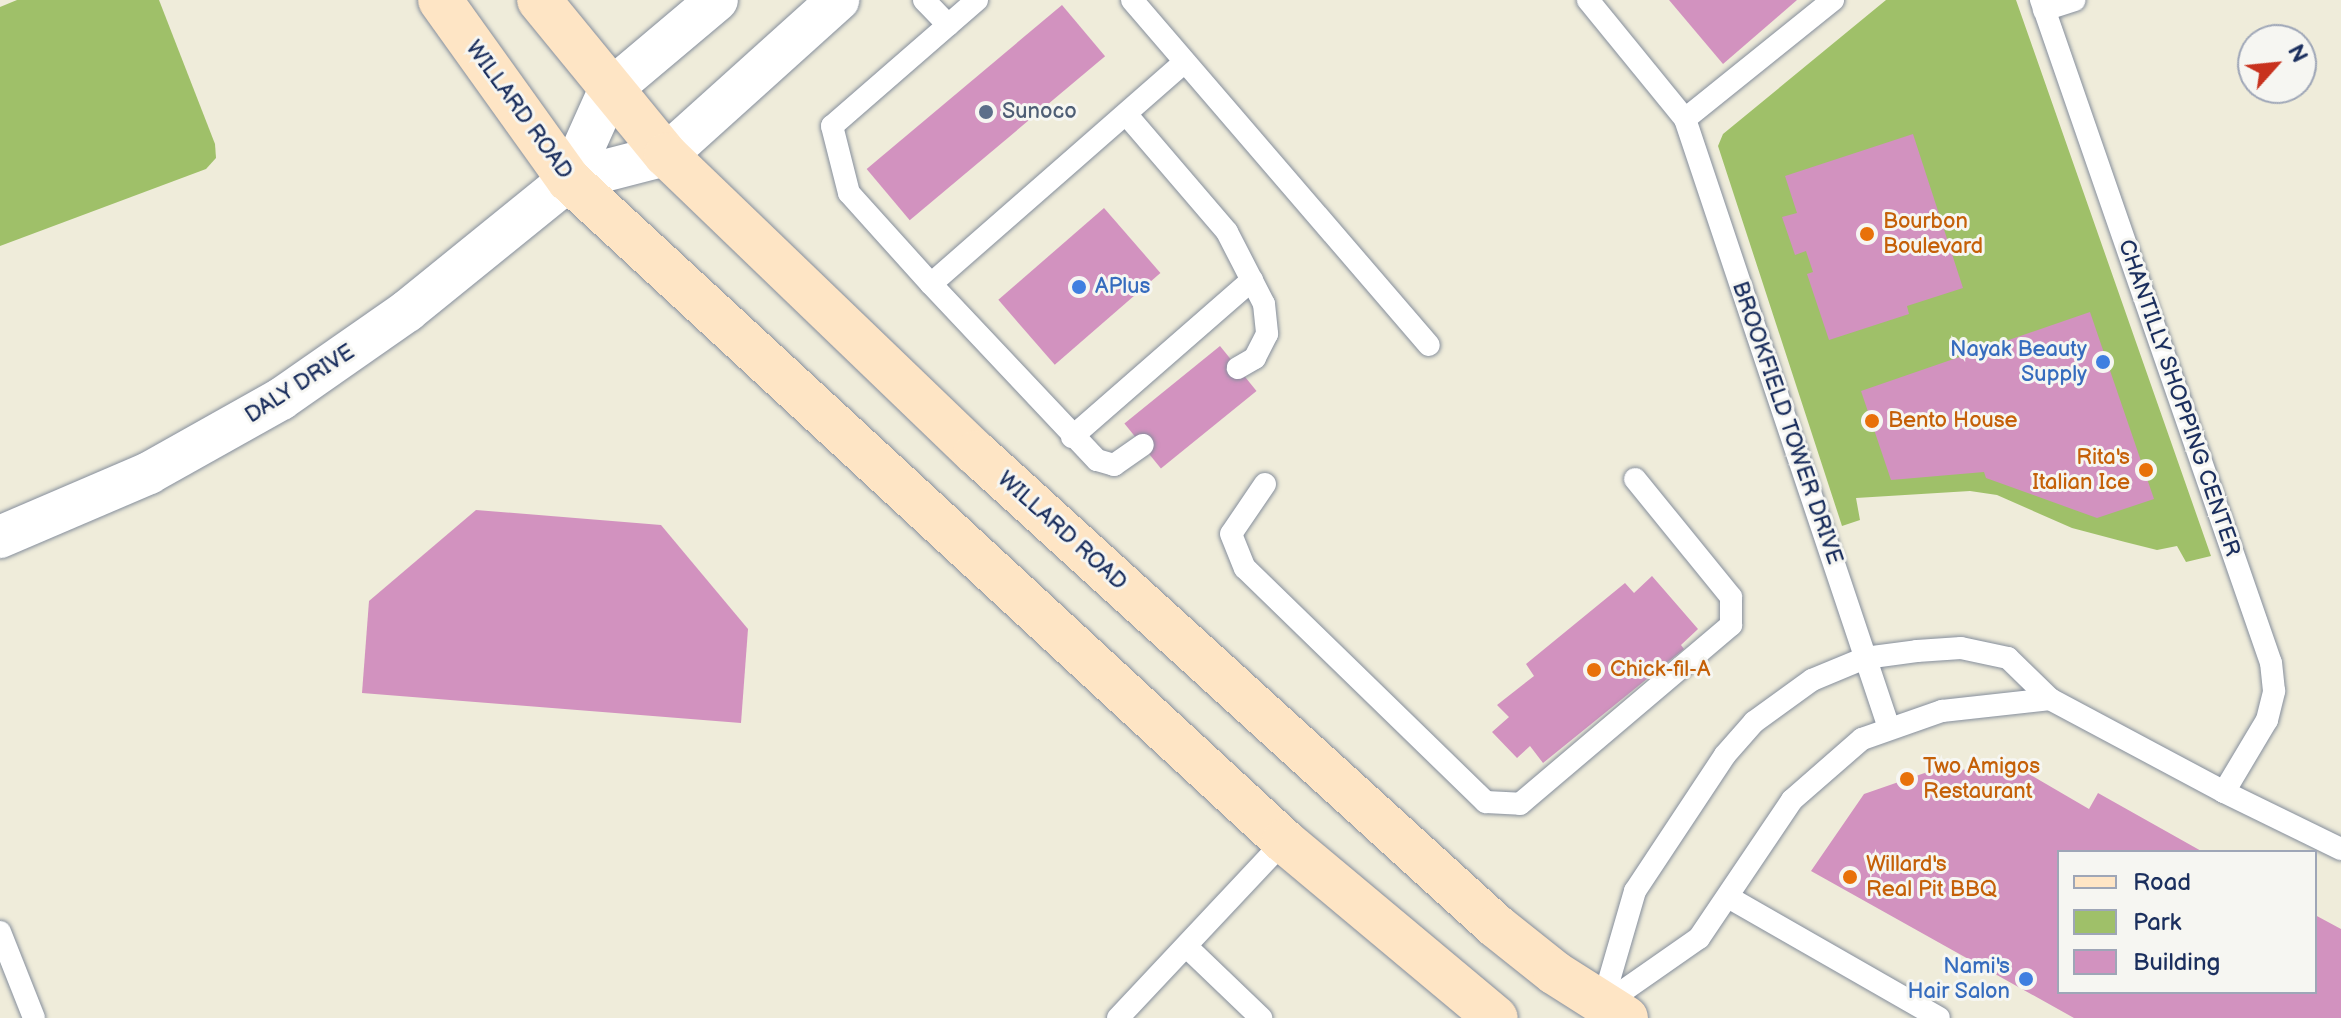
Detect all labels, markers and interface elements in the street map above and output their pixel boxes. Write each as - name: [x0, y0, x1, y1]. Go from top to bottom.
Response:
- north arrow: [2237, 24, 2317, 104]
- street label: WILLARD ROAD: [460, 36, 578, 184]
- text: N: [2281, 40, 2313, 67]
- place label: Sunoco: [1002, 99, 1077, 125]
- marker: Sunoco: [977, 103, 995, 121]
- place label: Bourbon Boulevard: [1883, 208, 1983, 260]
- marker: Bourbon Boulevard: [1858, 225, 1876, 243]
- street label: CHANTILLY SHOPPING CENTER: [2112, 236, 2246, 560]
- place label: APlus: [1095, 274, 1150, 300]
- marker: APlus: [1070, 278, 1088, 296]
- street label: BROOKFIELD TOWER DRIVE: [1726, 278, 1848, 568]
- place label: Nayak Beauty Supply: [1950, 336, 2087, 388]
- street label: DALY DRIVE: [240, 339, 360, 429]
- marker: Nayak Beauty Supply: [2094, 353, 2112, 371]
- place label: Bento House: [1888, 408, 2018, 434]
- marker: Bento House: [1863, 412, 1881, 430]
- place label: Rita's Italian Ice: [2032, 444, 2130, 496]
- marker: Rita's Italian Ice: [2137, 461, 2155, 479]
- street label: WILLARD ROAD: [992, 466, 1132, 596]
- place label: Chick-fil-A: [1610, 657, 1710, 683]
- marker: Chick-fil-A: [1585, 661, 1603, 679]
- place label: Two Amigos Restaurant: [1923, 753, 2040, 804]
- marker: Two Amigos Restaurant: [1898, 770, 1916, 788]
- legend: [2057, 850, 2317, 994]
- place label: Willard's Real Pit BBQ: [1866, 851, 1997, 902]
- marker: Willard's Real Pit BBQ: [1841, 868, 1859, 886]
- text: Road: [2133, 868, 2191, 897]
- text: Park: [2133, 908, 2181, 937]
- text: Building: [2133, 948, 2220, 977]
- place label: Nami's Hair Salon: [1907, 953, 2010, 1004]
- marker: Nami's Hair Salon: [2017, 970, 2035, 988]

